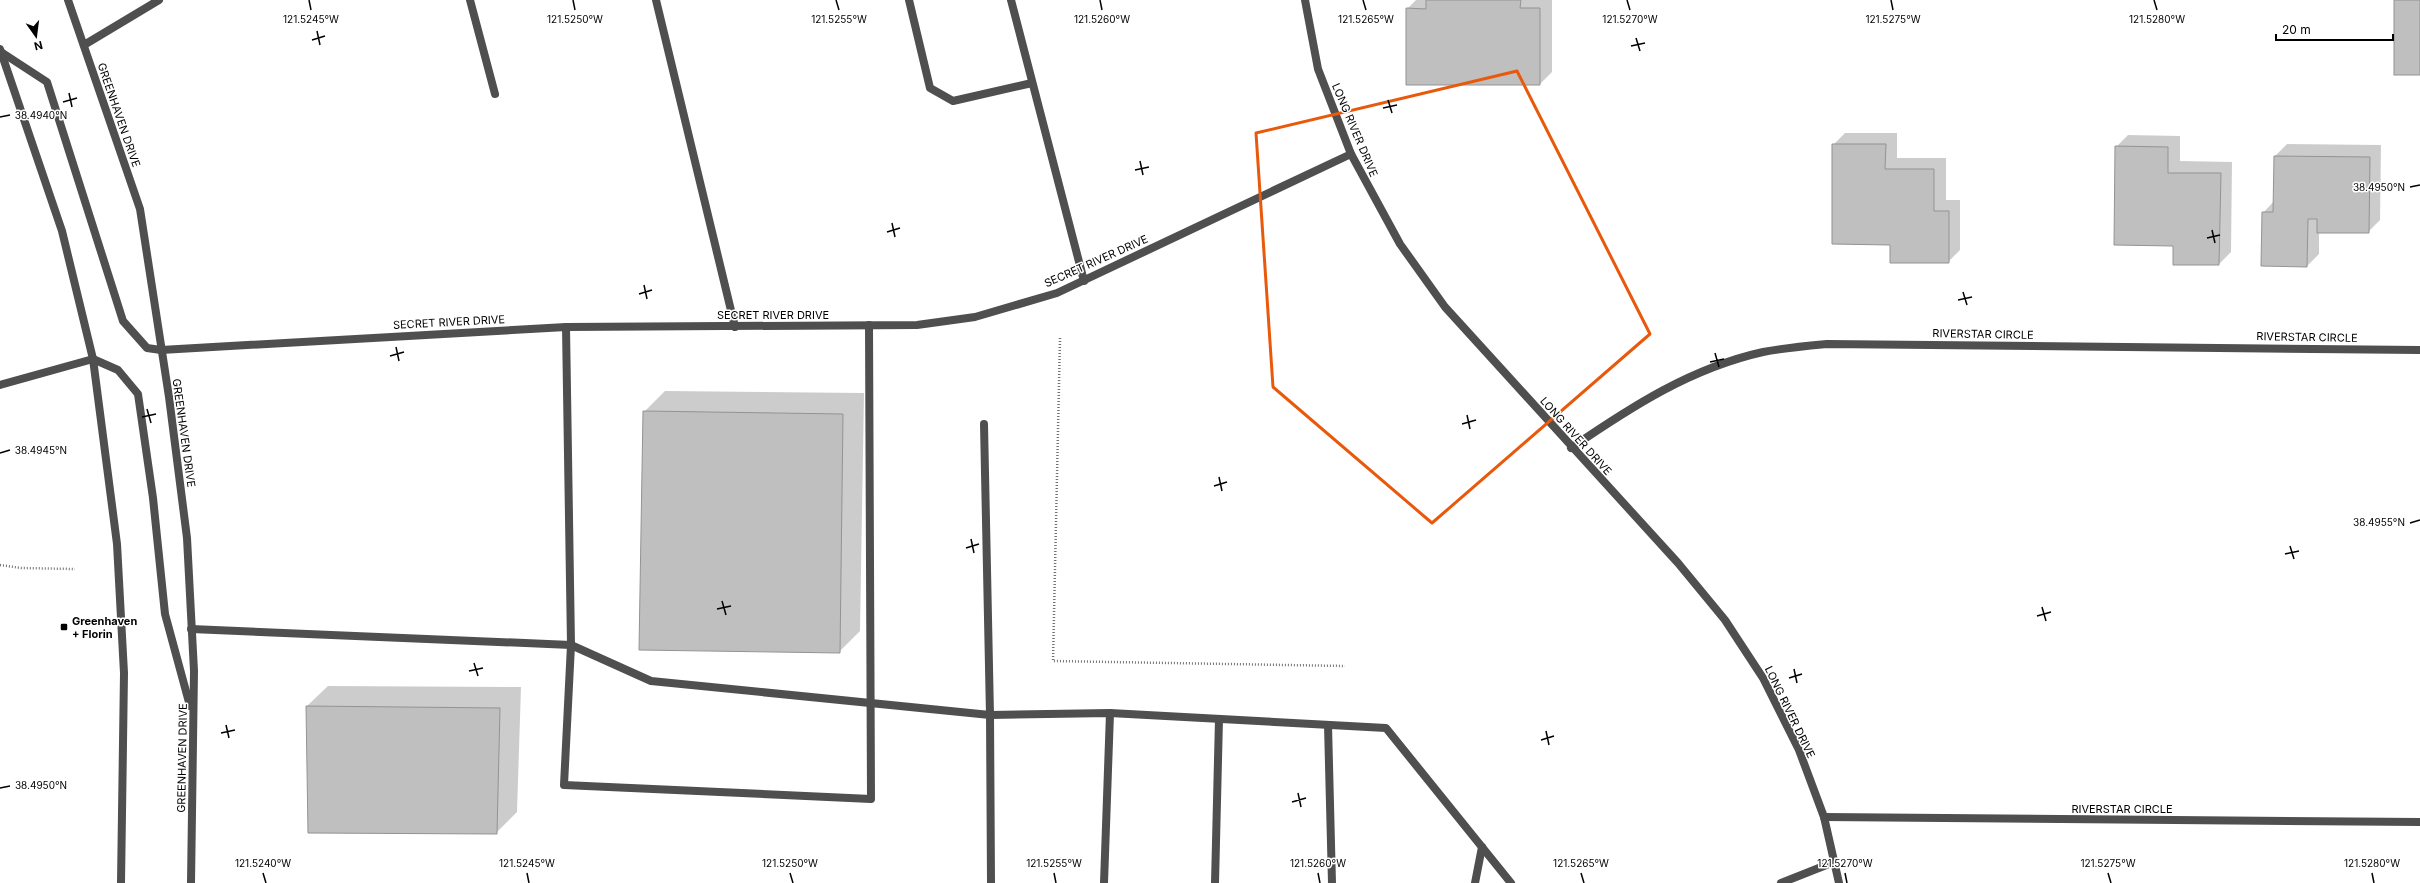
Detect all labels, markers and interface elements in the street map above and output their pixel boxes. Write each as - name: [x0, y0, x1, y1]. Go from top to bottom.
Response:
- text: 121.5245°W: [283, 13, 339, 25]
- text: 121.5250°W: [547, 13, 603, 25]
- text: 121.5255°W: [811, 13, 867, 25]
- text: 121.5260°W: [1074, 13, 1130, 25]
- text: 121.5265°W: [1338, 13, 1394, 25]
- text: 121.5270°W: [1602, 13, 1658, 25]
- text: 121.5275°W: [1865, 13, 1921, 25]
- text: 121.5280°W: [2129, 13, 2185, 25]
- north arrow: [16, 16, 56, 56]
- scale bar: [2276, 16, 2393, 42]
- text: 20 m: [2282, 22, 2311, 37]
- text: N: [33, 38, 44, 54]
- street label: GREENHAVEN DRIVE: [95, 61, 143, 169]
- street label: LONG RIVER DRIVE: [1329, 81, 1381, 179]
- text: 38.4940°N: [15, 109, 67, 121]
- text: 38.4950°N: [2353, 181, 2405, 193]
- street label: SECRET RIVER DRIVE: [1042, 232, 1150, 290]
- street label: SECRET RIVER DRIVE: [717, 308, 829, 322]
- street label: SECRET RIVER DRIVE: [393, 312, 505, 332]
- street label: RIVERSTAR CIRCLE: [1932, 326, 2034, 342]
- street label: RIVERSTAR CIRCLE: [2256, 329, 2358, 345]
- street label: GREENHAVEN DRIVE: [169, 378, 199, 488]
- street label: LONG RIVER DRIVE: [1537, 394, 1615, 478]
- text: 38.4945°N: [15, 444, 67, 456]
- text: 38.4955°N: [2353, 516, 2405, 528]
- place label: Greenhaven + Florin: [72, 614, 137, 641]
- marker: Greenhaven + Florin: [59, 622, 69, 632]
- street label: LONG RIVER DRIVE: [1762, 664, 1818, 760]
- street label: GREENHAVEN DRIVE: [174, 703, 190, 813]
- text: 38.4950°N: [15, 779, 67, 791]
- street label: RIVERSTAR CIRCLE: [2071, 802, 2173, 816]
- text: 121.5240°W: [235, 857, 291, 869]
- text: 121.5245°W: [499, 857, 555, 869]
- text: 121.5250°W: [762, 857, 818, 869]
- text: 121.5255°W: [1026, 857, 1082, 869]
- text: 121.5260°W: [1290, 857, 1346, 869]
- text: 121.5265°W: [1553, 857, 1609, 869]
- text: 121.5270°W: [1817, 857, 1873, 869]
- text: 121.5275°W: [2080, 857, 2136, 869]
- text: 121.5280°W: [2344, 857, 2400, 869]

